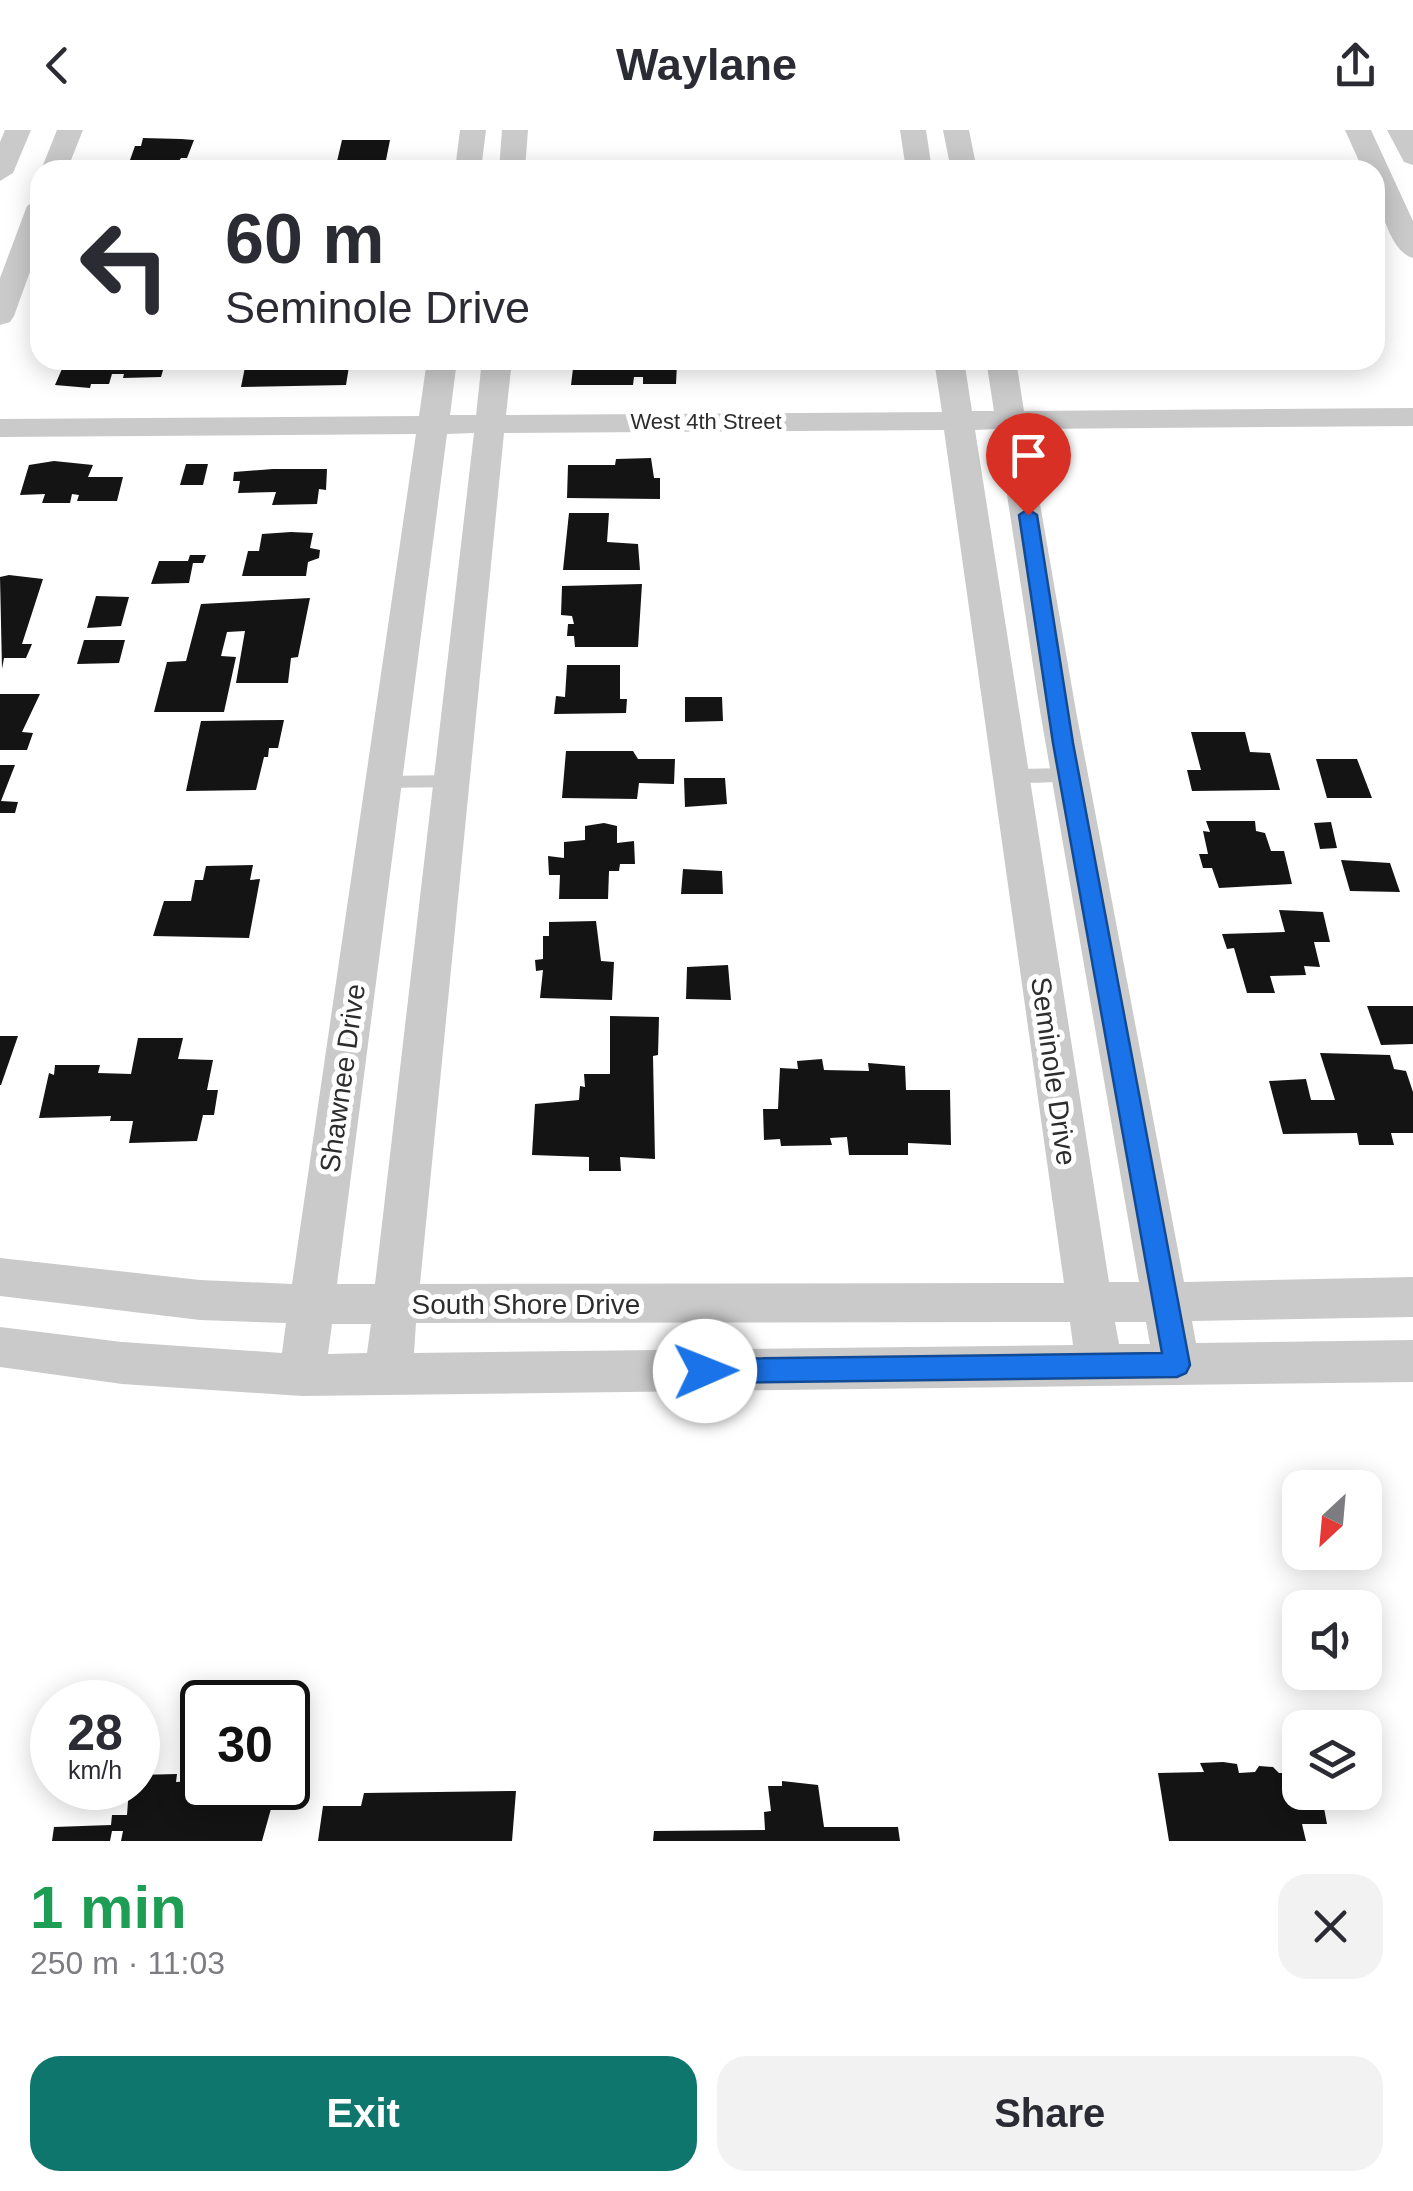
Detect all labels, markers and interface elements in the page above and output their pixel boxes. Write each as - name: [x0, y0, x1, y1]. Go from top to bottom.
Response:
- icon: back: [30, 38, 85, 93]
- icon: share: [1328, 38, 1383, 93]
- text: Waylane: [616, 39, 797, 90]
- icon: left: [60, 200, 190, 330]
- text: 60 m: [225, 200, 385, 278]
- text: Seminole Drive: [225, 282, 530, 333]
- street label: West 4th Street: [630, 409, 782, 434]
- pin: [986, 413, 1071, 516]
- icon: arrive: [1001, 428, 1056, 483]
- street label: Seminole Drive: [1025, 975, 1082, 1167]
- street label: Shawnee Drive: [314, 982, 371, 1174]
- street label: South Shore Drive: [412, 1289, 640, 1320]
- position arrow: [653, 1319, 757, 1423]
- north arrow: [1282, 1470, 1382, 1570]
- map controls: [1282, 1470, 1382, 1810]
- button: sound: [1282, 1590, 1382, 1690]
- speed limit sign: 30: [180, 1680, 310, 1810]
- text: 28: [67, 1705, 123, 1761]
- button: layers: [1282, 1710, 1382, 1810]
- text: km/h: [68, 1756, 122, 1784]
- text: 1 min: [30, 1874, 187, 1941]
- button: close: [1278, 1874, 1383, 1979]
- text: 250 m · 11:03: [30, 1945, 225, 1981]
- button: Exit: [30, 2056, 697, 2171]
- button: Share: [717, 2056, 1383, 2171]

